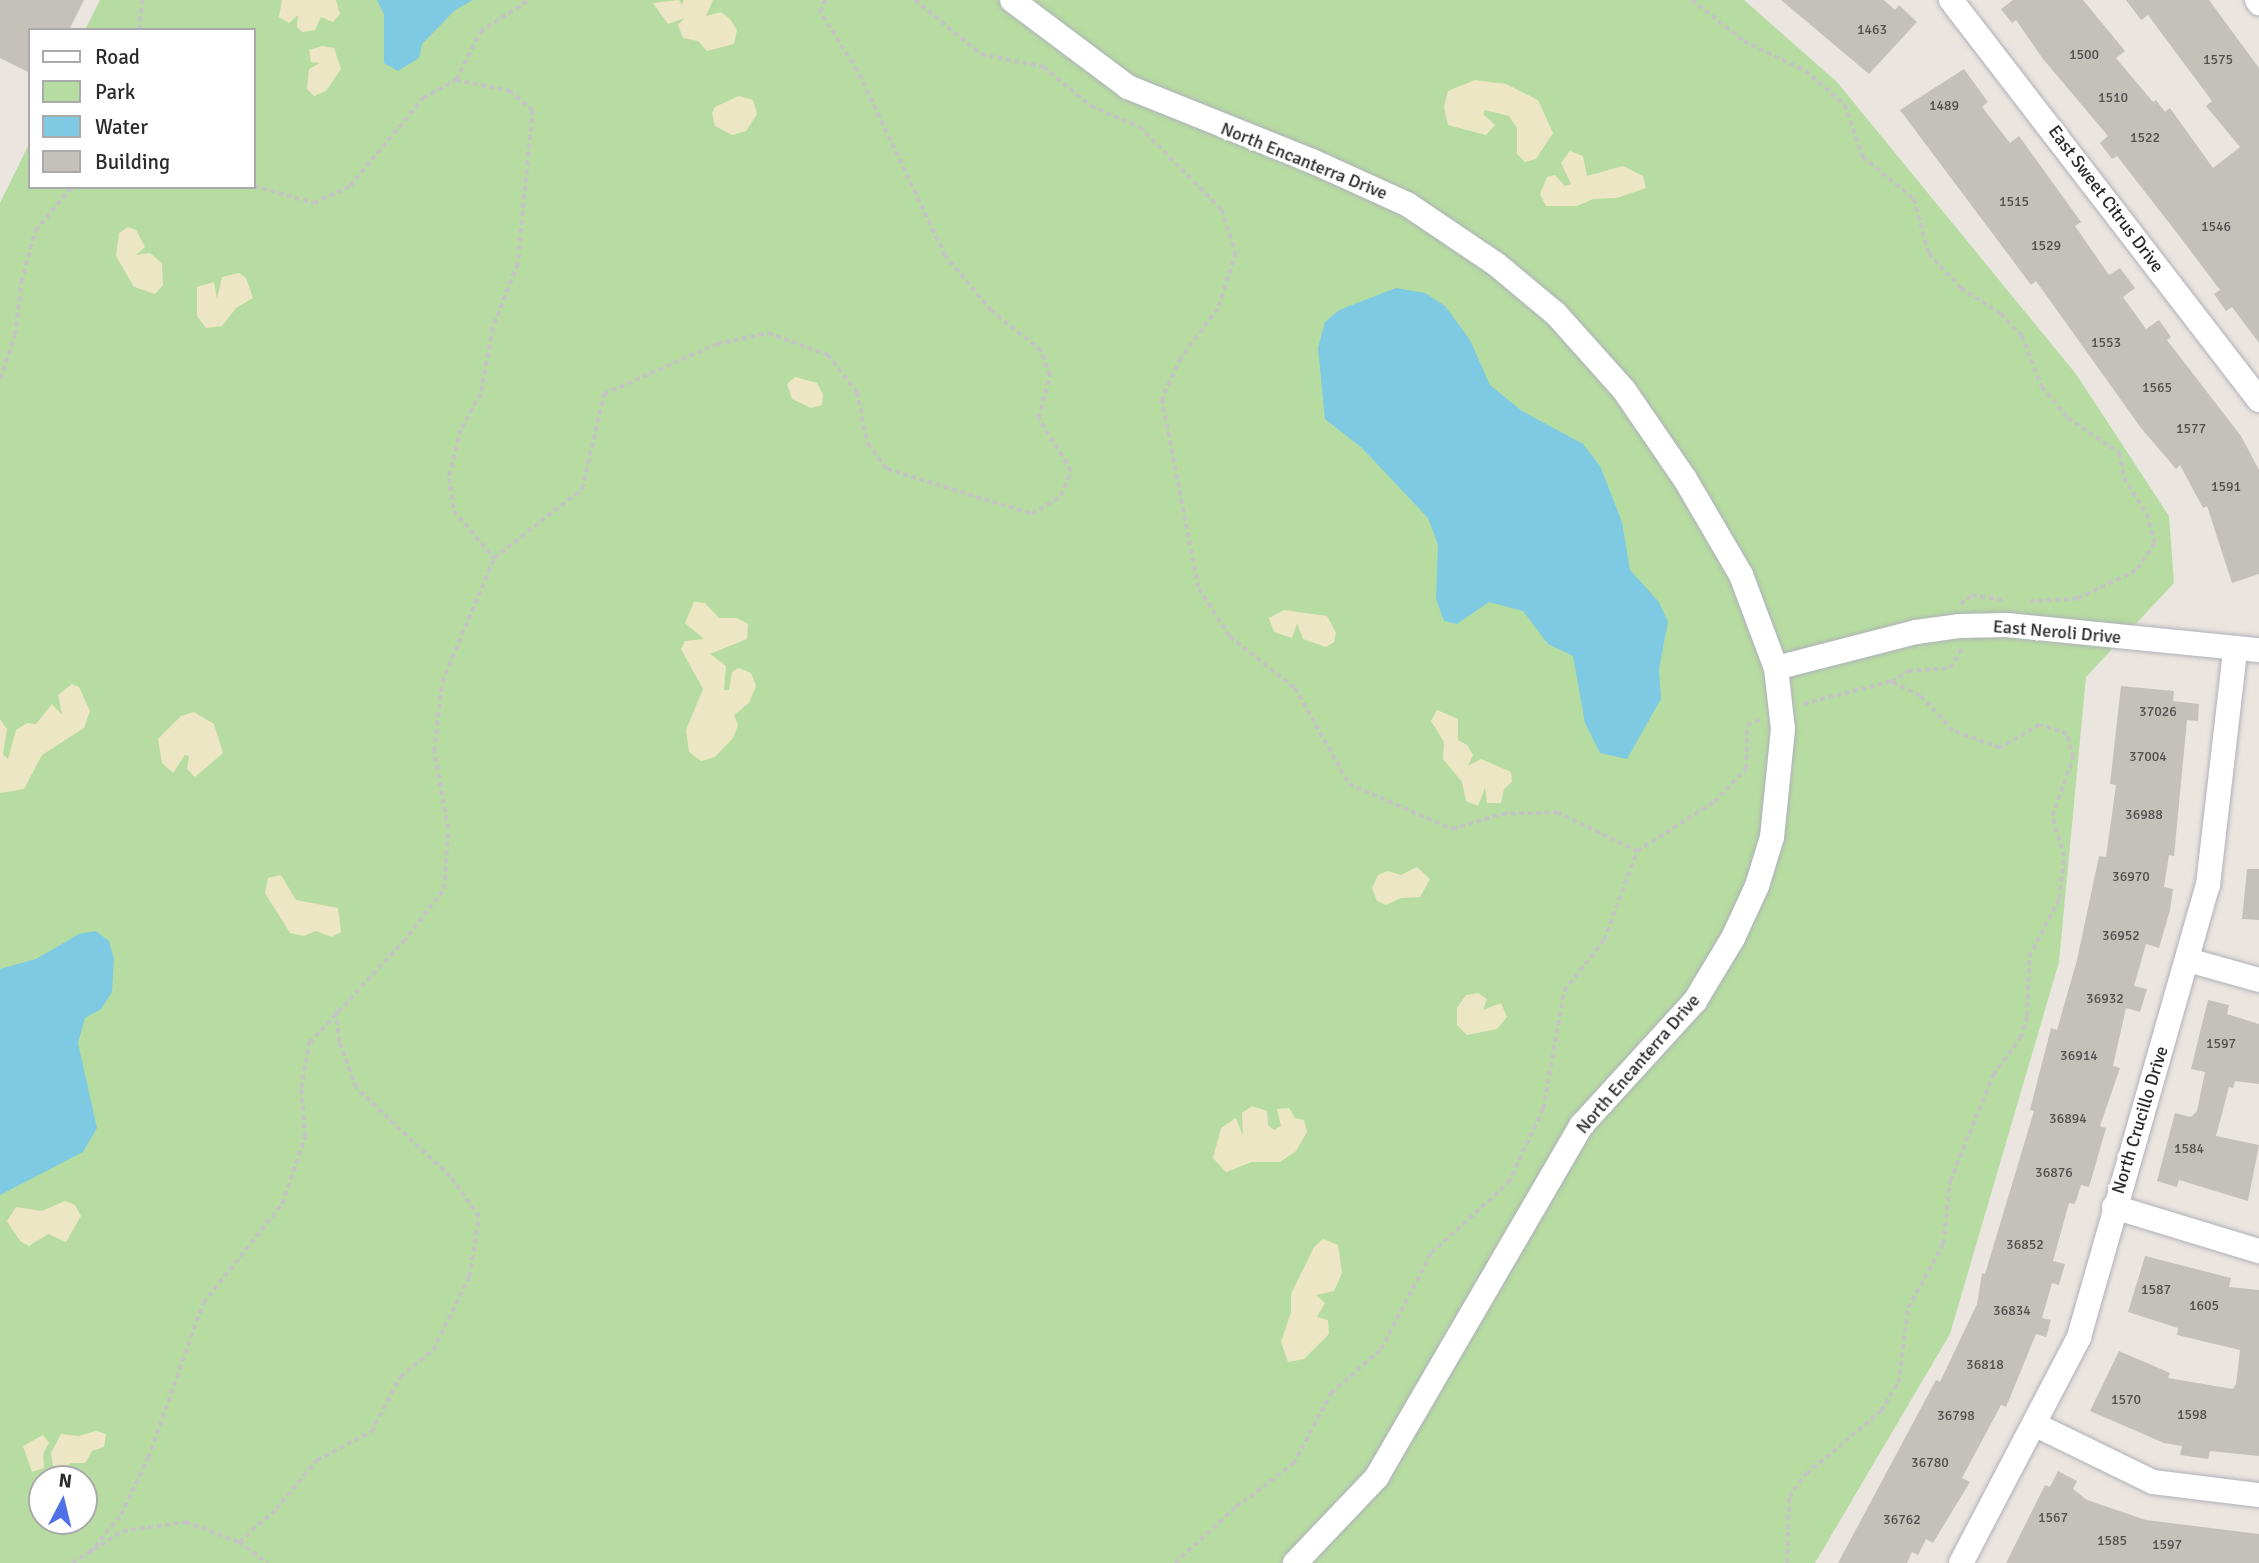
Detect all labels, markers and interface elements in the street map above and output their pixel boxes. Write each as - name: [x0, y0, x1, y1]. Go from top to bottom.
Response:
- house number: 1463: [1857, 22, 1887, 38]
- legend: [28, 28, 256, 189]
- text: Road: [95, 44, 140, 70]
- house number: 1500: [2069, 47, 2099, 63]
- house number: 1575: [2203, 52, 2233, 68]
- text: Park: [95, 79, 135, 105]
- house number: 1510: [2098, 90, 2128, 106]
- house number: 1489: [1929, 98, 1959, 114]
- text: Water: [95, 114, 148, 140]
- street label: North Encanterra Drive: [1218, 118, 1390, 204]
- street label: East Sweet Citrus Drive: [2044, 121, 2168, 277]
- house number: 1522: [2130, 130, 2160, 146]
- text: Building: [95, 149, 170, 175]
- house number: 1515: [1999, 194, 2029, 210]
- house number: 1546: [2201, 219, 2231, 235]
- house number: 1529: [2031, 238, 2061, 254]
- house number: 1553: [2091, 335, 2121, 351]
- house number: 1565: [2142, 380, 2172, 396]
- house number: 1577: [2176, 421, 2206, 437]
- house number: 1591: [2211, 479, 2241, 495]
- street label: East Neroli Drive: [1992, 616, 2122, 648]
- house number: 37026: [2139, 704, 2177, 720]
- house number: 37004: [2129, 749, 2167, 765]
- house number: 36988: [2125, 807, 2163, 823]
- house number: 36970: [2112, 869, 2150, 885]
- house number: 36952: [2102, 928, 2140, 944]
- street label: North Encanterra Drive: [1572, 990, 1704, 1138]
- house number: 36932: [2086, 991, 2124, 1007]
- house number: 1597: [2206, 1036, 2236, 1052]
- street label: North Crucillo Drive: [2107, 1044, 2173, 1196]
- house number: 36914: [2060, 1048, 2098, 1064]
- house number: 36894: [2049, 1111, 2087, 1127]
- house number: 1584: [2174, 1141, 2204, 1157]
- house number: 36876: [2035, 1165, 2073, 1181]
- house number: 36852: [2006, 1237, 2044, 1253]
- house number: 1587: [2141, 1282, 2171, 1298]
- house number: 1605: [2189, 1298, 2219, 1314]
- house number: 36834: [1993, 1303, 2031, 1319]
- house number: 36818: [1966, 1357, 2004, 1373]
- house number: 1570: [2111, 1392, 2141, 1408]
- house number: 1598: [2177, 1407, 2207, 1423]
- house number: 36798: [1937, 1408, 1975, 1424]
- house number: 36780: [1911, 1455, 1949, 1471]
- north arrow: [28, 1465, 98, 1535]
- text: N: [57, 1468, 73, 1494]
- house number: 1567: [2038, 1510, 2068, 1526]
- house number: 36762: [1883, 1512, 1921, 1528]
- house number: 1585: [2097, 1533, 2127, 1549]
- house number: 1597: [2152, 1537, 2182, 1553]

